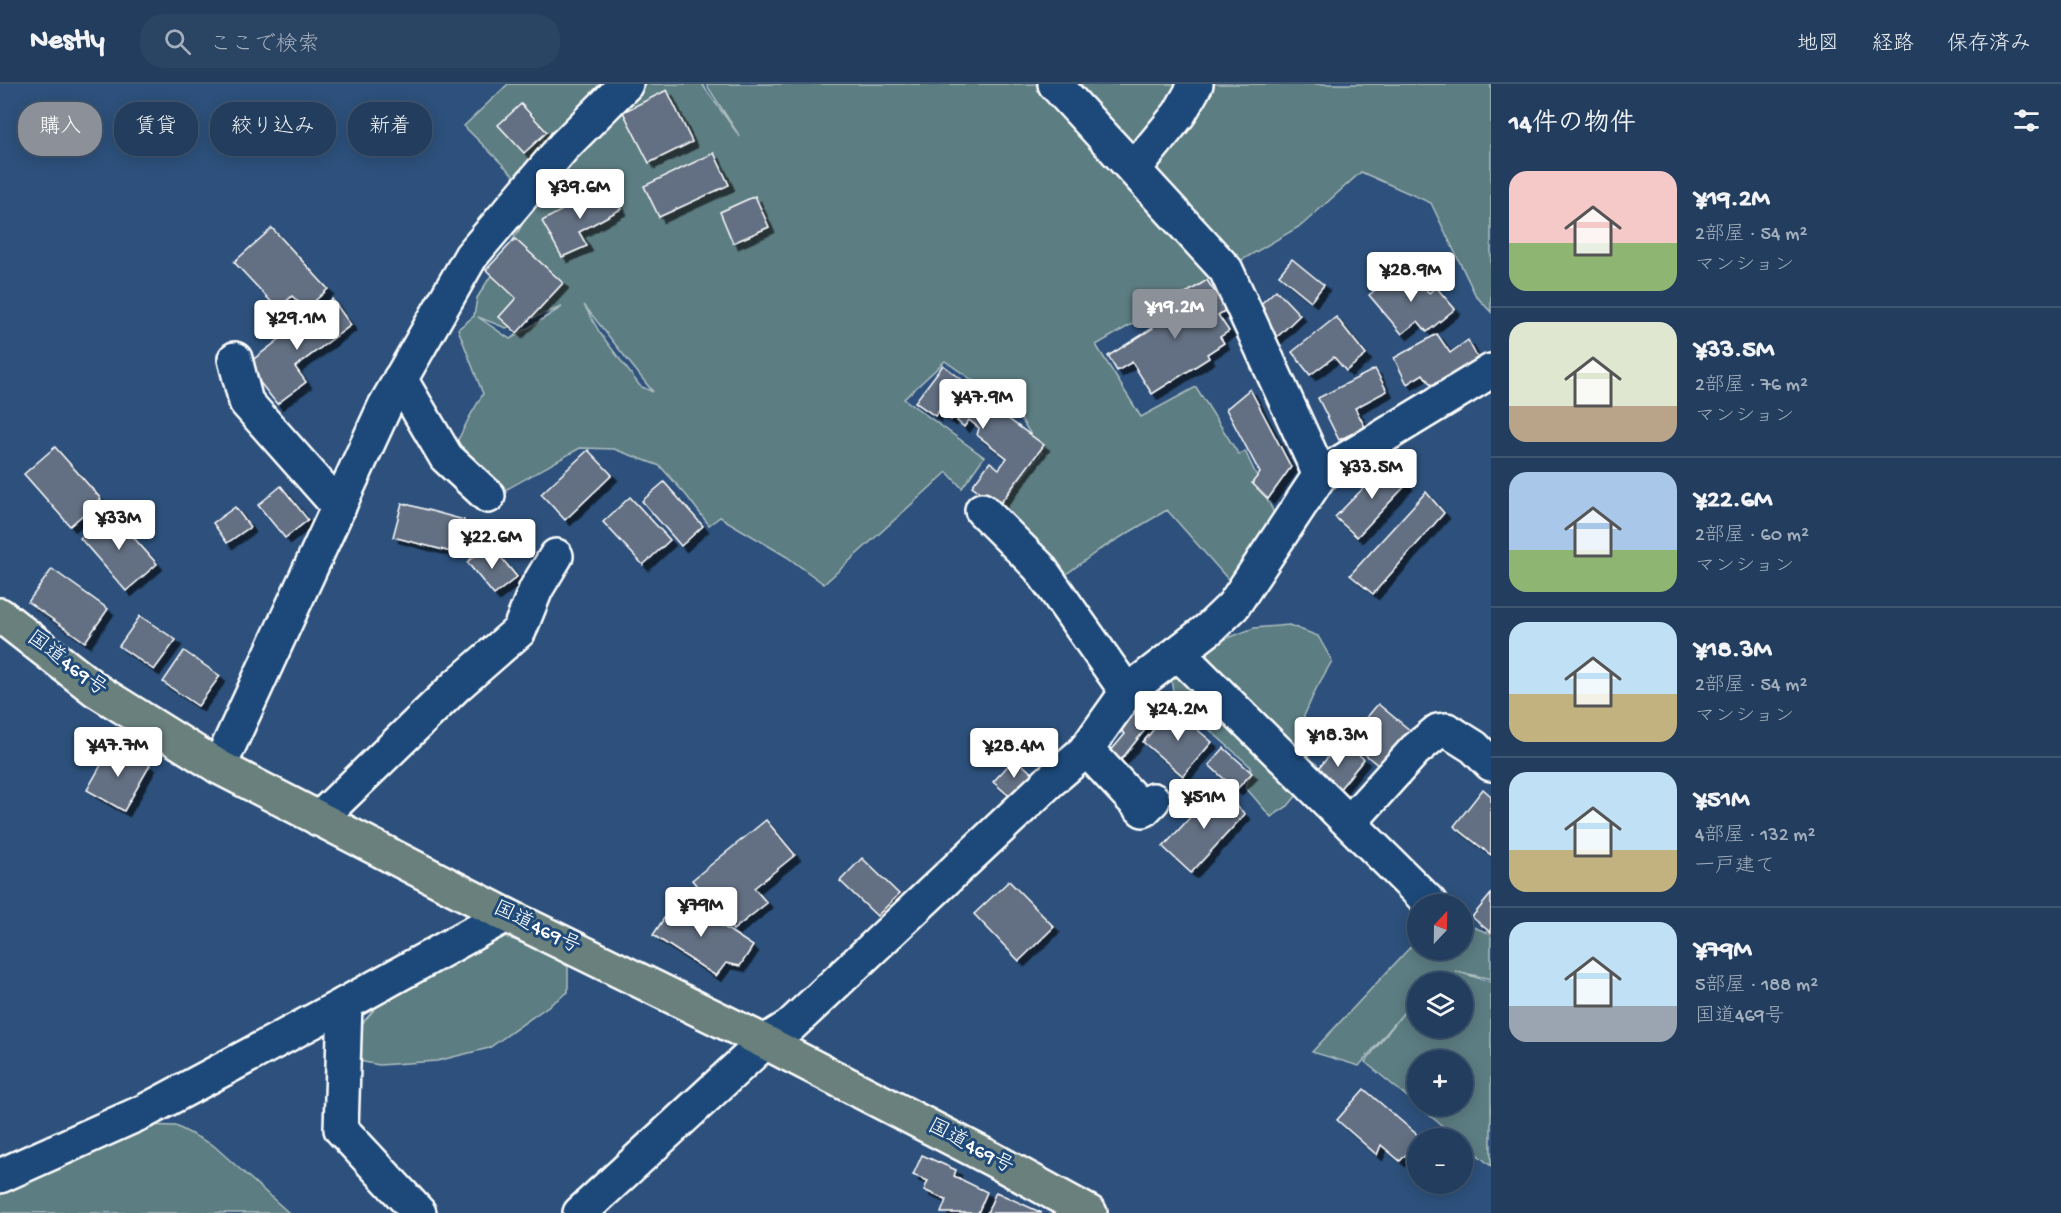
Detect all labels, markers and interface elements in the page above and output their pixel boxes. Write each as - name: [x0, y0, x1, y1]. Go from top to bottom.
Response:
- search box: [140, 14, 560, 68]
- text: Nestly: [30, 25, 104, 58]
- icon: search: [161, 25, 194, 58]
- text: ここで検索: [209, 33, 319, 59]
- text: 地図: [1797, 33, 1839, 58]
- text: 経路: [1872, 33, 1914, 58]
- text: 保存済み: [1947, 33, 2031, 58]
- chip: 購入: [18, 102, 102, 156]
- chip: 賃貸: [114, 102, 198, 156]
- chip: 絞り込み: [210, 102, 336, 156]
- chip: 新着: [348, 102, 432, 156]
- icon: filters: [2010, 104, 2043, 137]
- text: 14件の物件: [1509, 110, 1636, 141]
- pin: ¥39.6M: [531, 169, 629, 220]
- text: ¥39.6M: [550, 177, 610, 200]
- text: ¥19.2M: [1695, 185, 1770, 216]
- icon: home: [1557, 195, 1629, 267]
- text: 2部屋 · 54 m²: [1695, 224, 1807, 247]
- pin: ¥28.9M: [1362, 252, 1460, 303]
- text: マンション: [1695, 255, 1794, 278]
- text: ¥28.9M: [1381, 260, 1441, 283]
- pin: ¥19.2M: [1126, 289, 1224, 340]
- text: ¥19.2M: [1146, 297, 1204, 320]
- pin: ¥29.1M: [248, 300, 346, 351]
- text: ¥29.1M: [268, 308, 326, 331]
- text: ¥33.5M: [1695, 336, 1774, 367]
- icon: home: [1557, 346, 1629, 418]
- text: 2部屋 · 76 m²: [1695, 375, 1808, 398]
- pin: ¥47.9M: [934, 379, 1032, 430]
- text: ¥47.9M: [953, 387, 1013, 410]
- text: マンション: [1695, 406, 1794, 429]
- pin: ¥33.5M: [1323, 449, 1421, 500]
- text: ¥33.5M: [1342, 457, 1402, 480]
- text: ¥22.6M: [1695, 486, 1772, 517]
- icon: home: [1557, 496, 1629, 568]
- pin: ¥33M: [83, 500, 155, 551]
- text: ¥33M: [97, 508, 141, 531]
- pin: ¥22.6M: [443, 519, 541, 570]
- text: 2部屋 · 60 m²: [1695, 525, 1809, 548]
- text: ¥22.6M: [462, 527, 522, 550]
- text: マンション: [1695, 556, 1794, 579]
- street label: 国道469号: [21, 626, 112, 703]
- text: ¥18.3M: [1695, 636, 1772, 667]
- icon: home: [1557, 646, 1629, 718]
- text: 2部屋 · 54 m²: [1695, 675, 1807, 698]
- pin: ¥24.2M: [1129, 691, 1227, 742]
- text: ¥24.2M: [1149, 699, 1207, 722]
- text: マンション: [1695, 706, 1794, 729]
- pin: ¥18.3M: [1289, 717, 1387, 768]
- text: ¥18.3M: [1309, 725, 1367, 748]
- pin: ¥47.7M: [69, 727, 167, 778]
- pin: ¥28.4M: [965, 728, 1063, 779]
- text: ¥47.7M: [88, 735, 148, 758]
- text: ¥28.4M: [984, 736, 1044, 759]
- pin: ¥51M: [1168, 779, 1240, 830]
- text: ¥51M: [1695, 786, 1749, 817]
- text: ¥51M: [1183, 787, 1225, 810]
- icon: home: [1557, 796, 1629, 868]
- text: 4部屋 · 132 m²: [1695, 825, 1815, 848]
- text: 一戸建て: [1695, 856, 1775, 879]
- pin: ¥79M: [665, 887, 737, 938]
- north arrow: [1407, 894, 1473, 960]
- map controls: [1407, 894, 1473, 1194]
- text: ¥79M: [679, 895, 723, 918]
- street label: 国道469号: [488, 896, 584, 961]
- text: ¥79M: [1695, 936, 1752, 967]
- icon: home: [1557, 946, 1629, 1018]
- button: layers: [1407, 972, 1473, 1038]
- text: 5部屋 · 188 m²: [1695, 975, 1818, 998]
- text: 国道469号: [1695, 1006, 1785, 1029]
- button: +: [1407, 1050, 1473, 1116]
- street label: 国道469号: [923, 1114, 1018, 1181]
- button: −: [1407, 1128, 1473, 1194]

